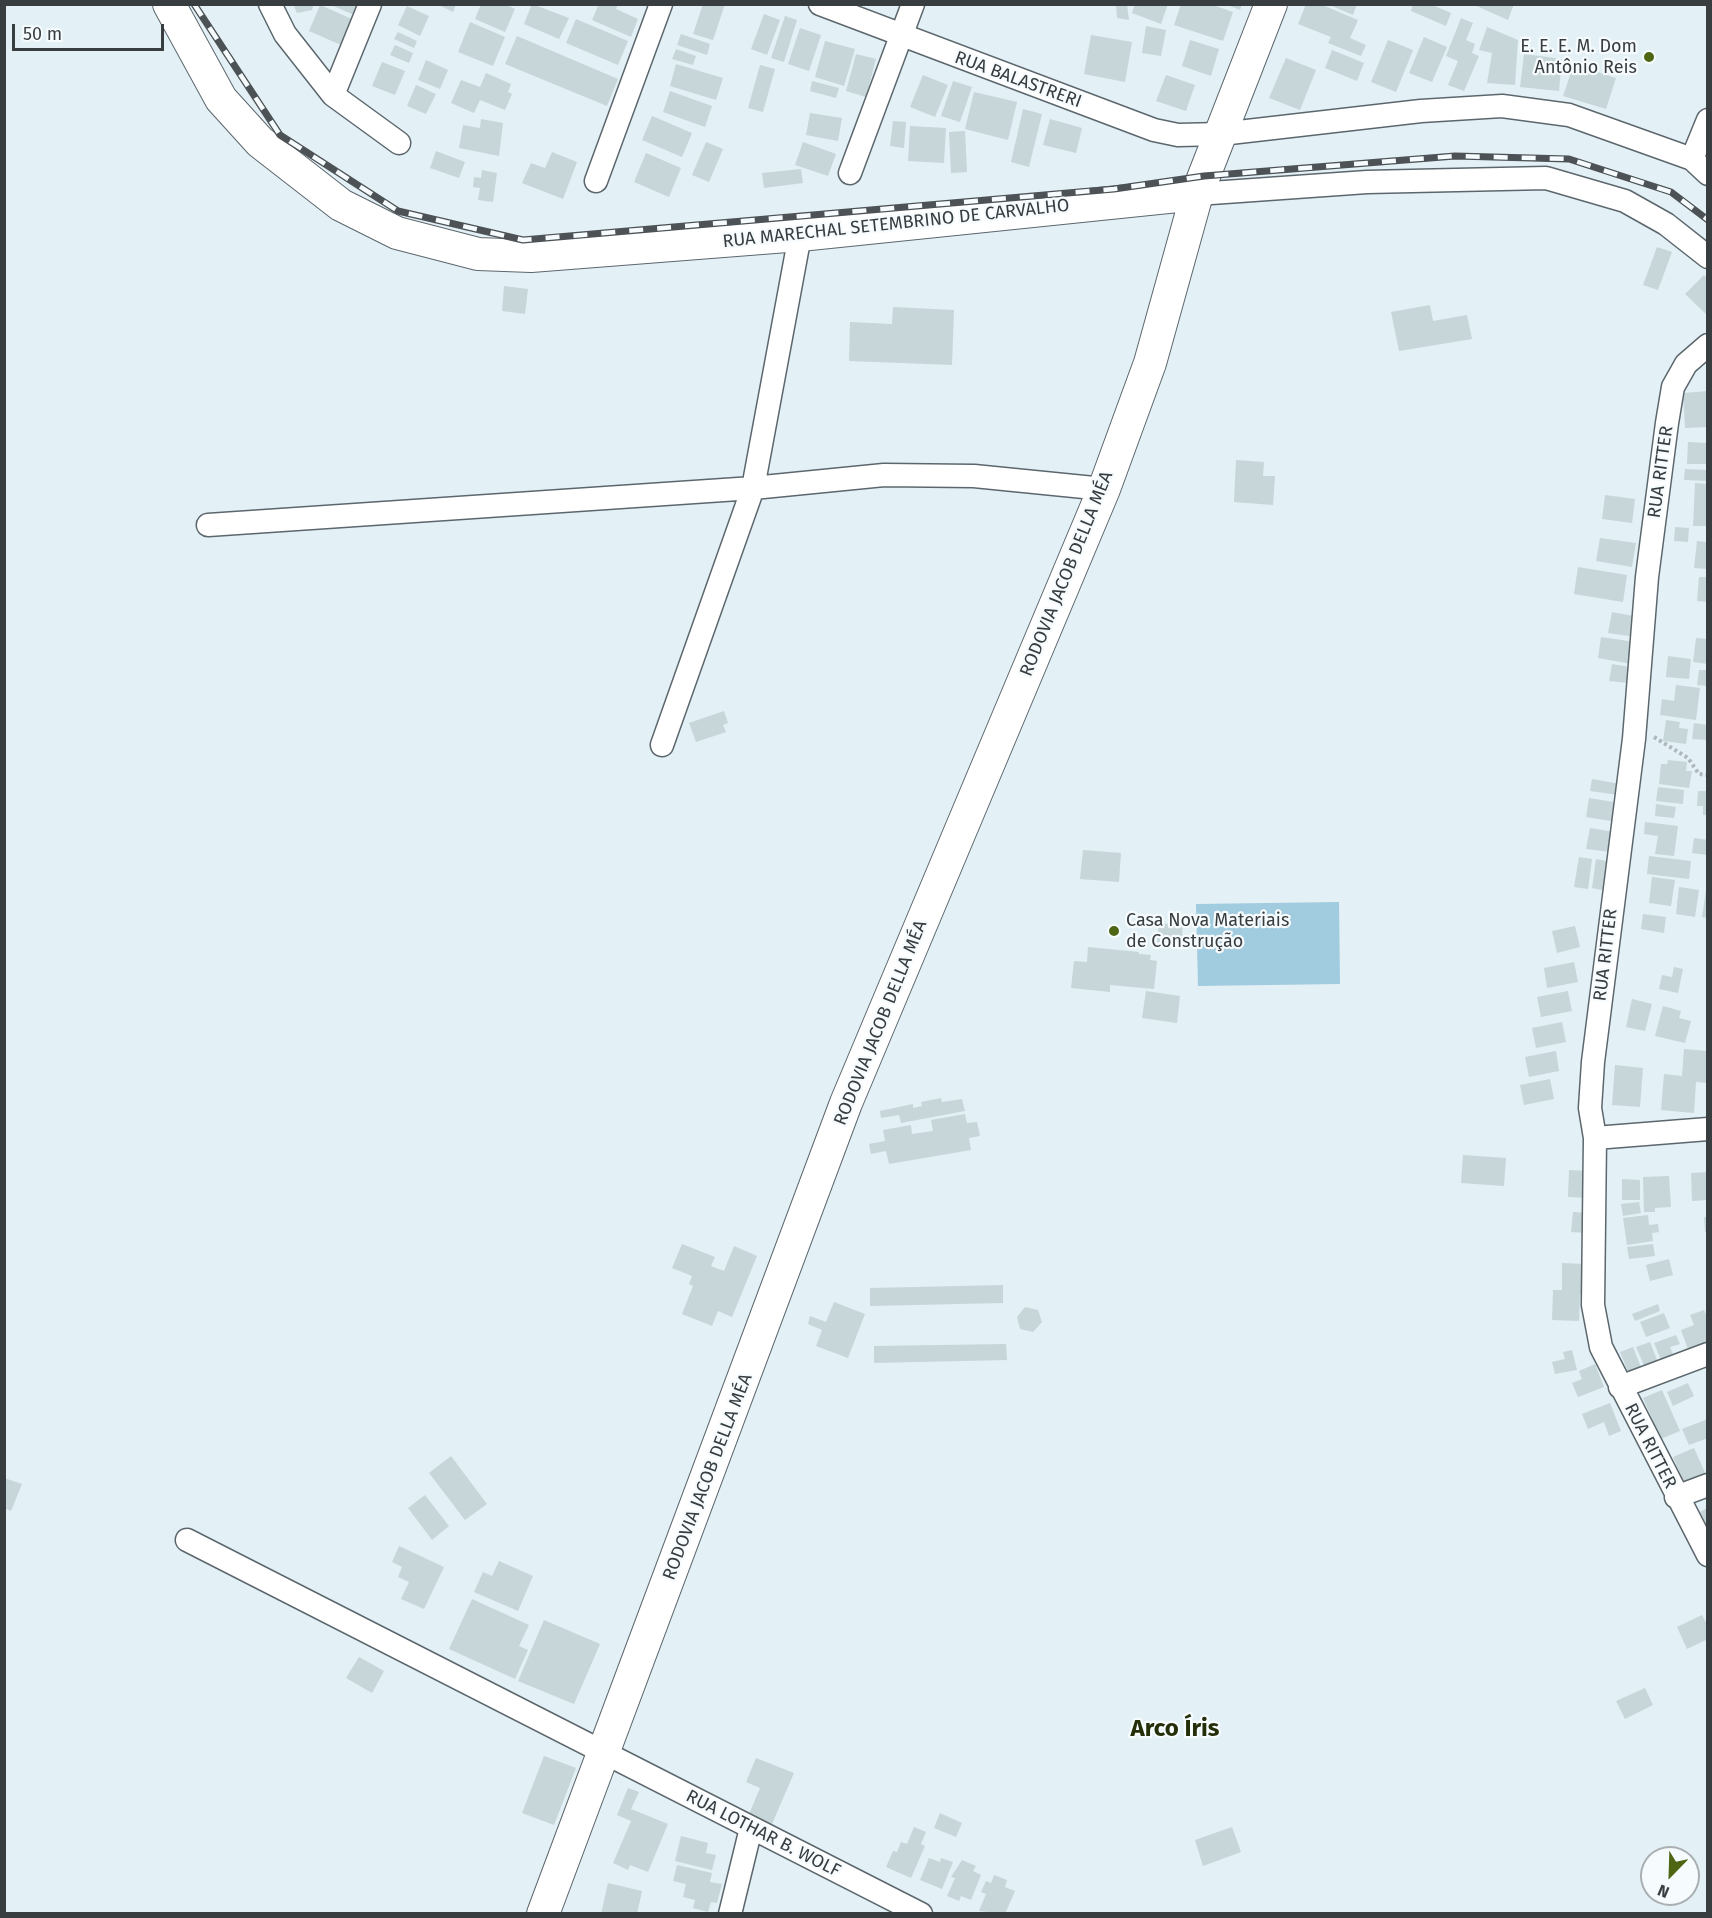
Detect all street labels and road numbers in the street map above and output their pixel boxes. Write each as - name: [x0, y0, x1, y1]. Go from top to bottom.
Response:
- street label: RUA BALASTRERI: [952, 47, 1084, 113]
- street label: RUA MARECHAL SETEMBRINO DE CARVALHO: [722, 195, 1070, 253]
- street label: RUA RITTER: [1644, 424, 1678, 520]
- street label: RODOVIA JACOB DELLA MÉA: [1016, 468, 1118, 680]
- street label: RUA RITTER: [1590, 908, 1622, 1002]
- street label: RODOVIA JACOB DELLA MÉA: [830, 917, 932, 1129]
- street label: RODOVIA JACOB DELLA MÉA: [659, 1371, 757, 1583]
- street label: RUA RITTER: [1619, 1400, 1681, 1492]
- street label: RUA LOTHAR B. WOLF: [682, 1786, 844, 1882]

